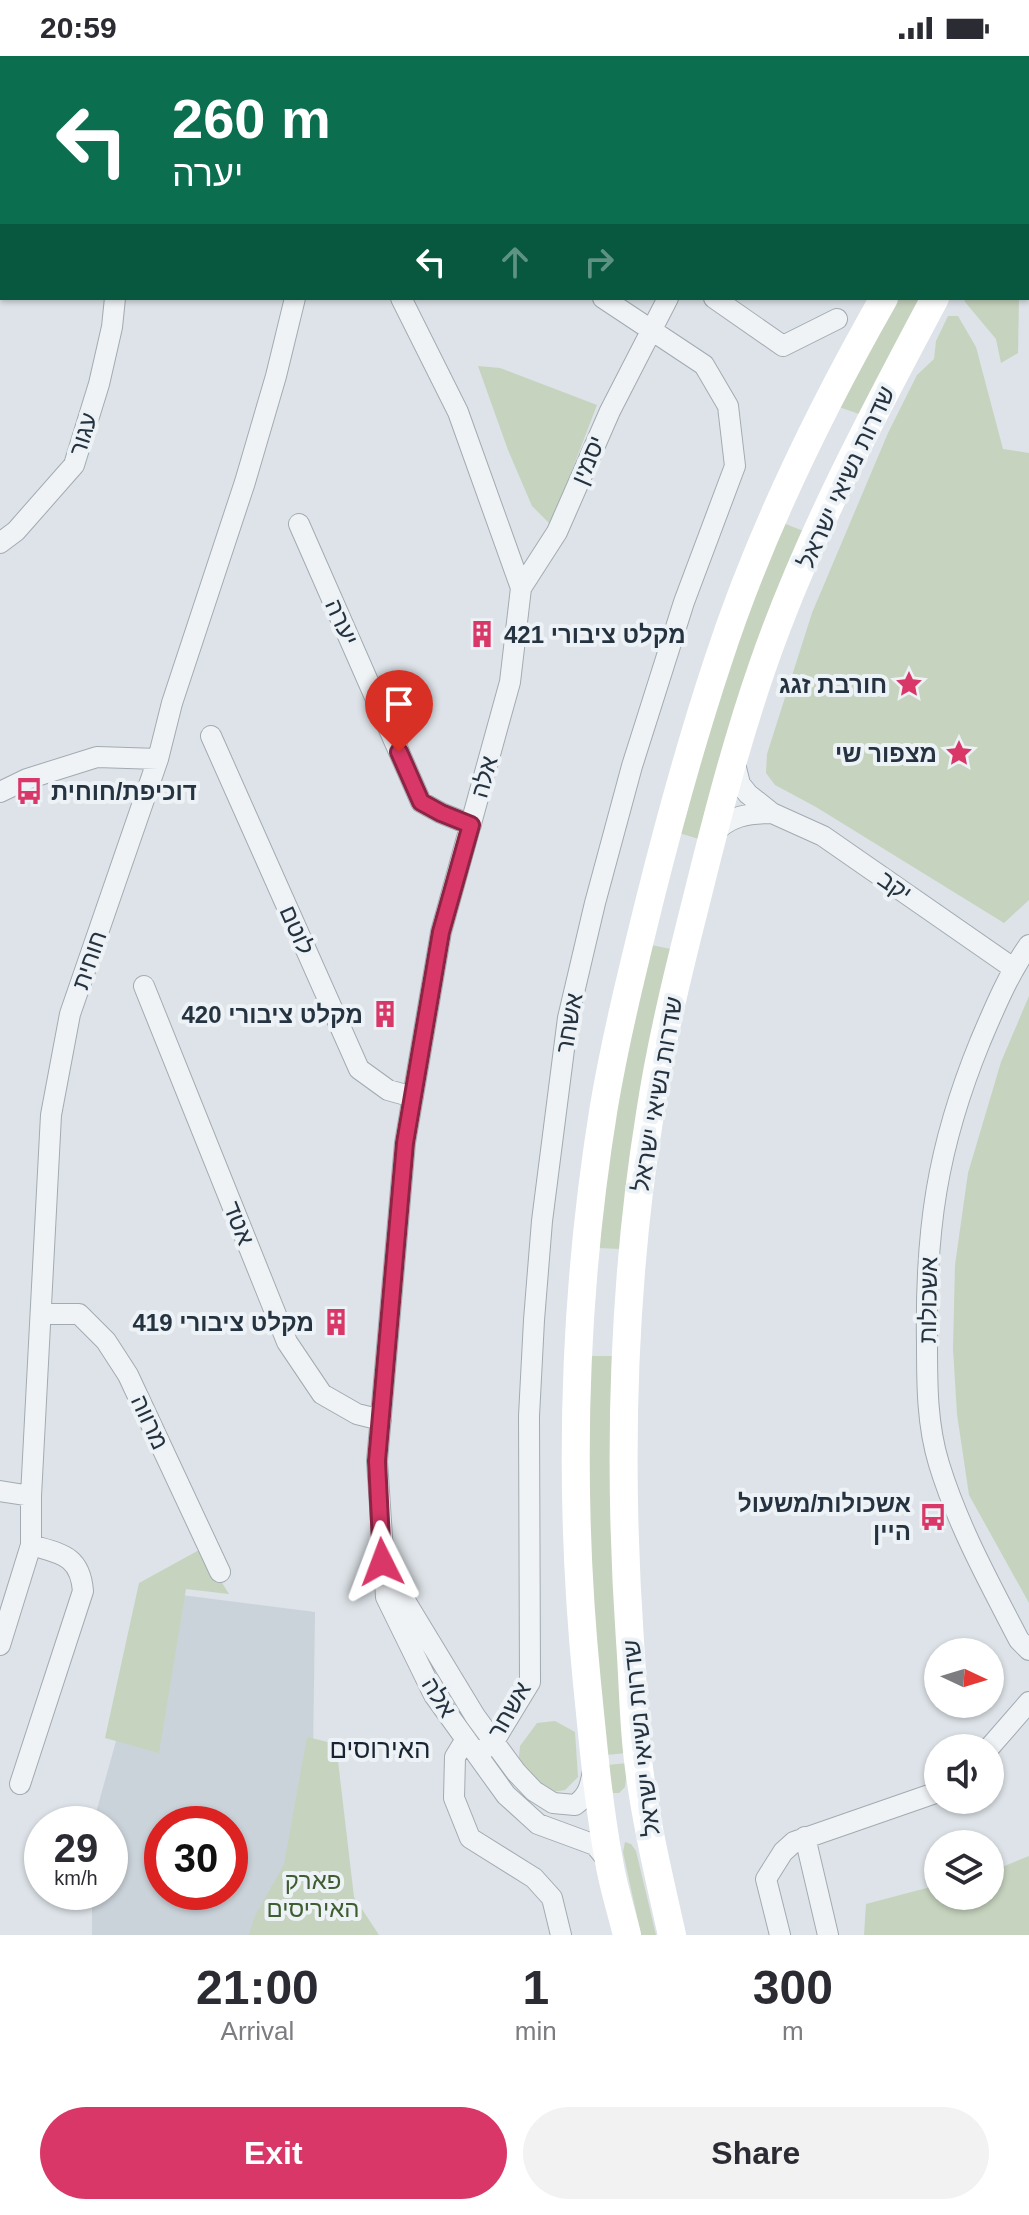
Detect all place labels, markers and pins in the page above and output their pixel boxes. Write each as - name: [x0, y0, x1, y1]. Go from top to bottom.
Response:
- building icon: מקלט ציבורי 421: [467, 619, 497, 649]
- place label: מקלט ציבורי 421: [504, 621, 686, 648]
- place icon: חורבת זגג: [894, 669, 924, 699]
- pin: [365, 670, 433, 752]
- place label: חורבת זגג: [779, 671, 887, 698]
- place icon: מצפור שי: [944, 738, 974, 768]
- place label: מצפור שי: [835, 740, 937, 767]
- bus stop icon: דוכיפת/חוחית: [14, 776, 44, 806]
- place label: דוכיפת/חוחית: [51, 778, 197, 805]
- building icon: מקלט ציבורי 420: [370, 999, 400, 1029]
- place label: מקלט ציבורי 420: [181, 1001, 363, 1028]
- building icon: מקלט ציבורי 419: [321, 1307, 351, 1337]
- place label: מקלט ציבורי 419: [132, 1309, 314, 1336]
- place label: אשכולות/משעול היין: [738, 1490, 911, 1545]
- bus stop icon: אשכולות/משעול היין: [918, 1502, 948, 1532]

